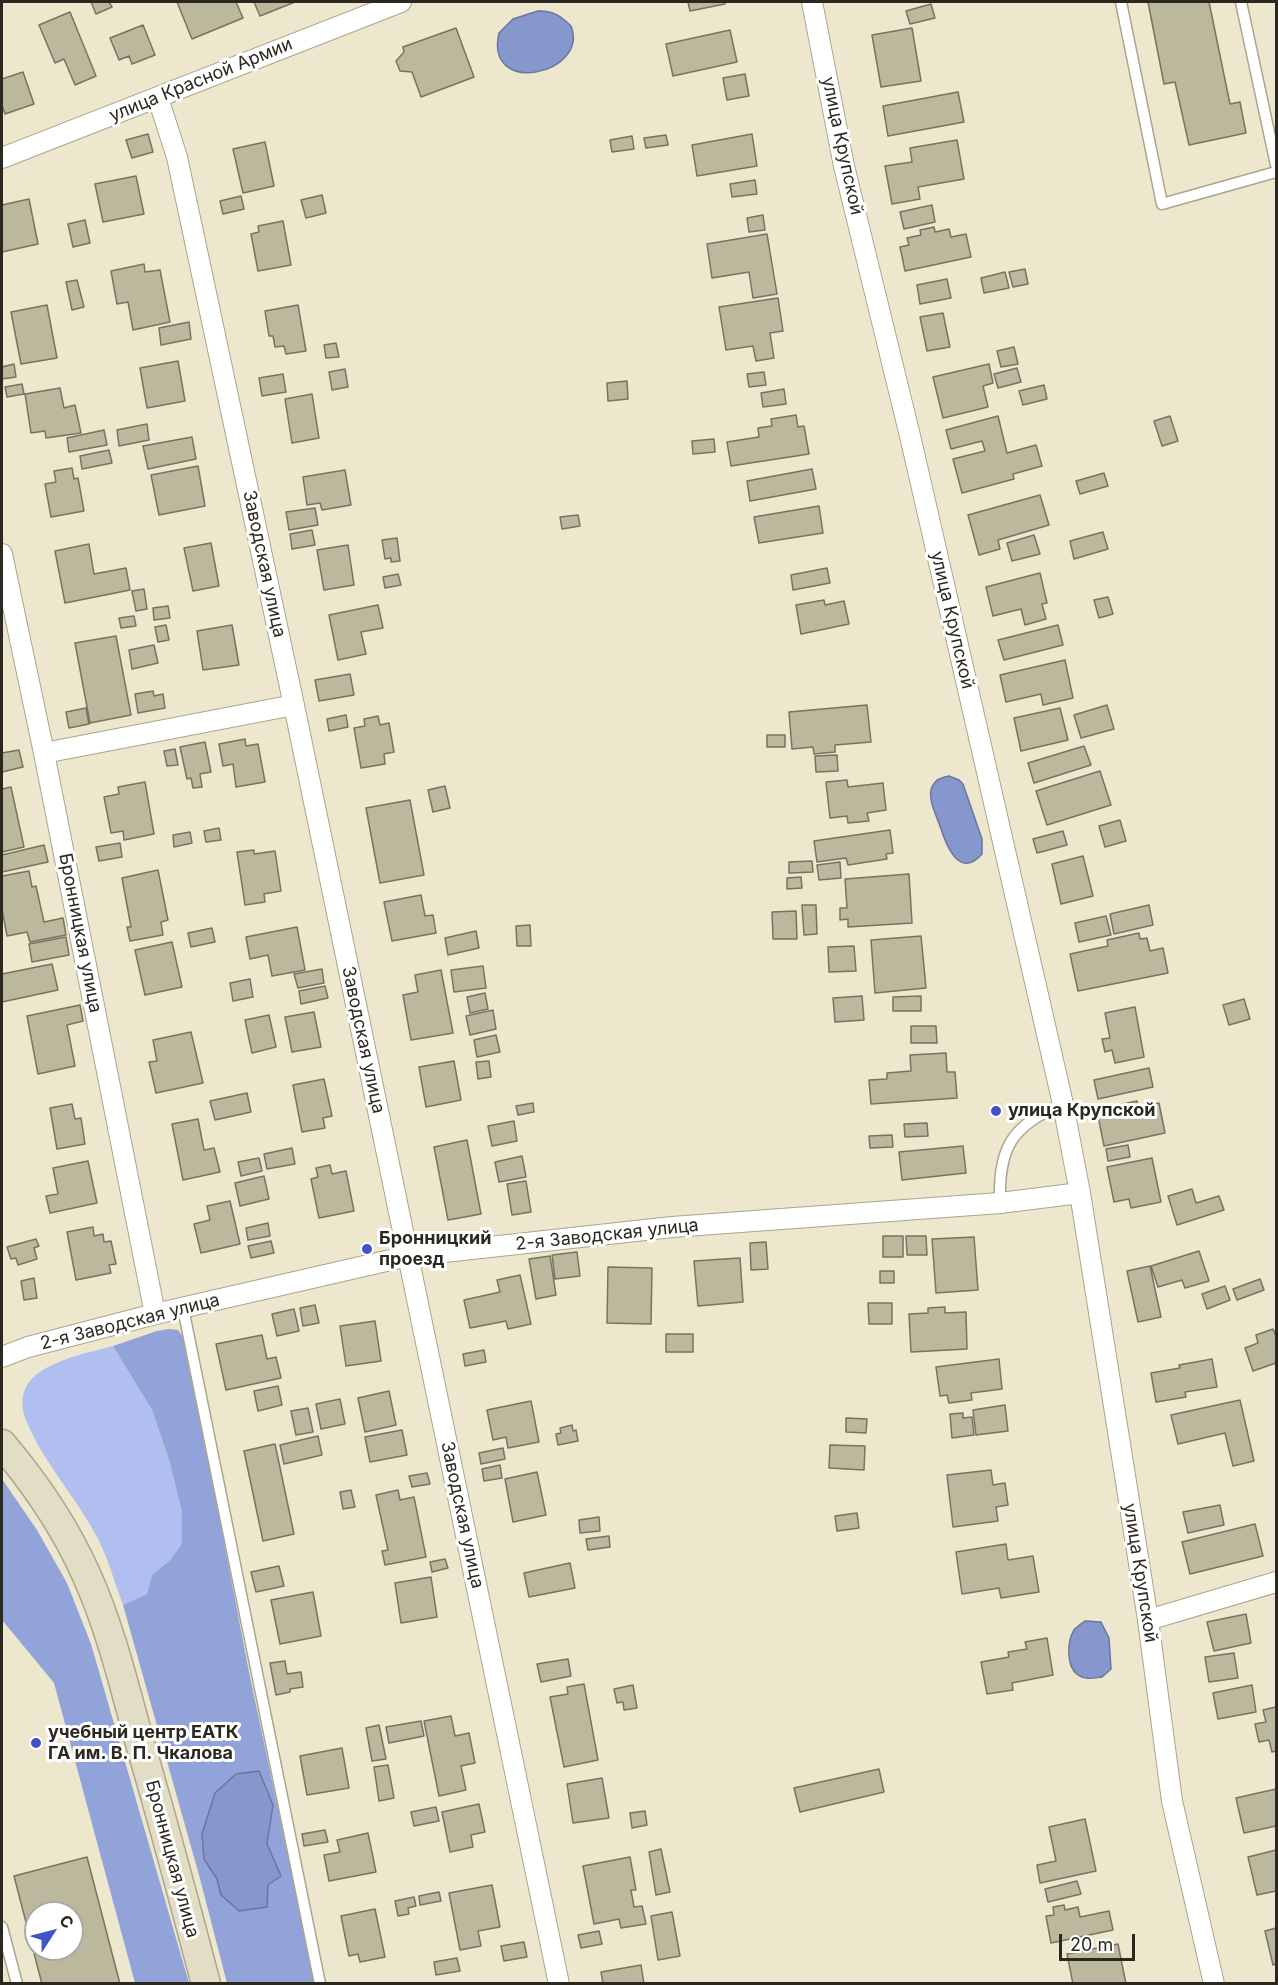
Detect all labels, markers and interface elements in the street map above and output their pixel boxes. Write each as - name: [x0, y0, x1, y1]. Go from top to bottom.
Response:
- street label: улица Красной Армии: [106, 33, 296, 127]
- street label: улица Крупской: [817, 75, 867, 217]
- street label: Заводская улица: [238, 488, 290, 640]
- street label: улица Крупской: [926, 549, 978, 691]
- street label: Бронницкая улица: [54, 851, 106, 1015]
- street label: Заводская улица: [337, 964, 389, 1116]
- place label: улица Крупской: [1008, 1100, 1155, 1122]
- marker: улица Крупской: [989, 1104, 1003, 1118]
- street label: 2-я Заводская улица: [514, 1215, 700, 1255]
- place label: Бронницкий проезд: [379, 1228, 491, 1270]
- marker: Бронницкий проезд: [360, 1242, 374, 1256]
- street label: 2-я Заводская улица: [38, 1289, 222, 1355]
- street label: Заводская улица: [436, 1439, 488, 1591]
- street label: улица Крупской: [1118, 1502, 1162, 1644]
- place label: учебный центр ЕАТК ГА им. В. П. Чкалова: [48, 1722, 239, 1764]
- marker: учебный центр ЕАТК ГА им. В. П. Чкалова: [29, 1736, 43, 1750]
- street label: Бронницкая улица: [141, 1778, 203, 1940]
- north arrow: [24, 1901, 84, 1961]
- text: С: [55, 1911, 79, 1932]
- scale bar: [1062, 1922, 1138, 1960]
- text: 20 m: [1070, 1934, 1113, 1955]

